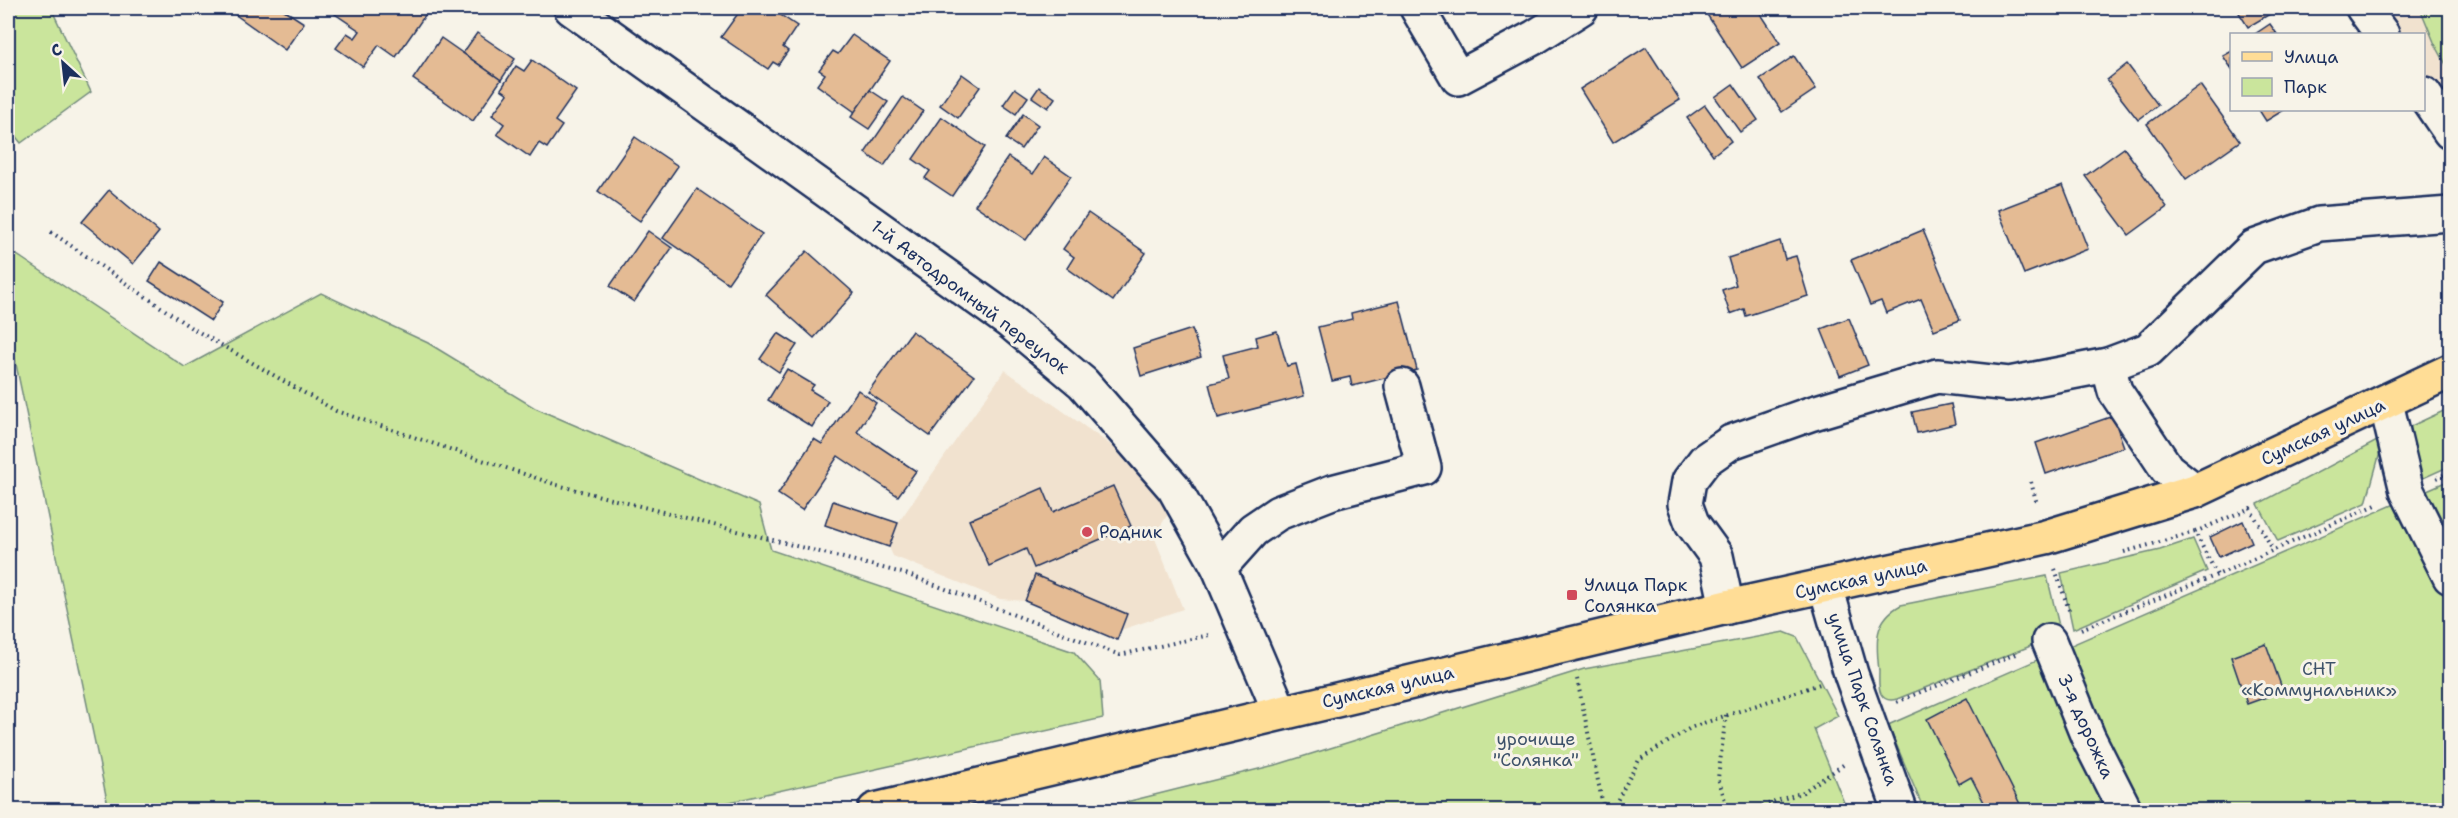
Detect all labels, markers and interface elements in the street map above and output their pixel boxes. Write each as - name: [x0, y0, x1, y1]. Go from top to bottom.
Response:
- north arrow: [33, 33, 93, 93]
- legend: [2230, 33, 2425, 111]
- text: С: [47, 38, 66, 62]
- text: Улица: [2284, 45, 2338, 69]
- text: Парк: [2284, 75, 2327, 99]
- street label: 1-й Автодромный переулок: [866, 214, 1075, 380]
- street label: Сумская улица: [2257, 393, 2389, 471]
- place label: Родник: [1099, 520, 1163, 544]
- marker: Родник: [1080, 525, 1094, 539]
- street label: Сумская улица: [1793, 553, 1929, 605]
- place label: Улица Парк Солянка: [1584, 573, 1688, 618]
- marker: Улица Парк Солянка: [1565, 588, 1579, 602]
- street label: улица Парк Солянка: [1822, 609, 1904, 789]
- park label: СНТ «Коммунальник»: [2241, 657, 2397, 702]
- street label: Сумская улица: [1320, 660, 1456, 714]
- street label: 3-я дорожка: [2052, 670, 2120, 782]
- park label: урочище "Солянка": [1493, 727, 1579, 772]

